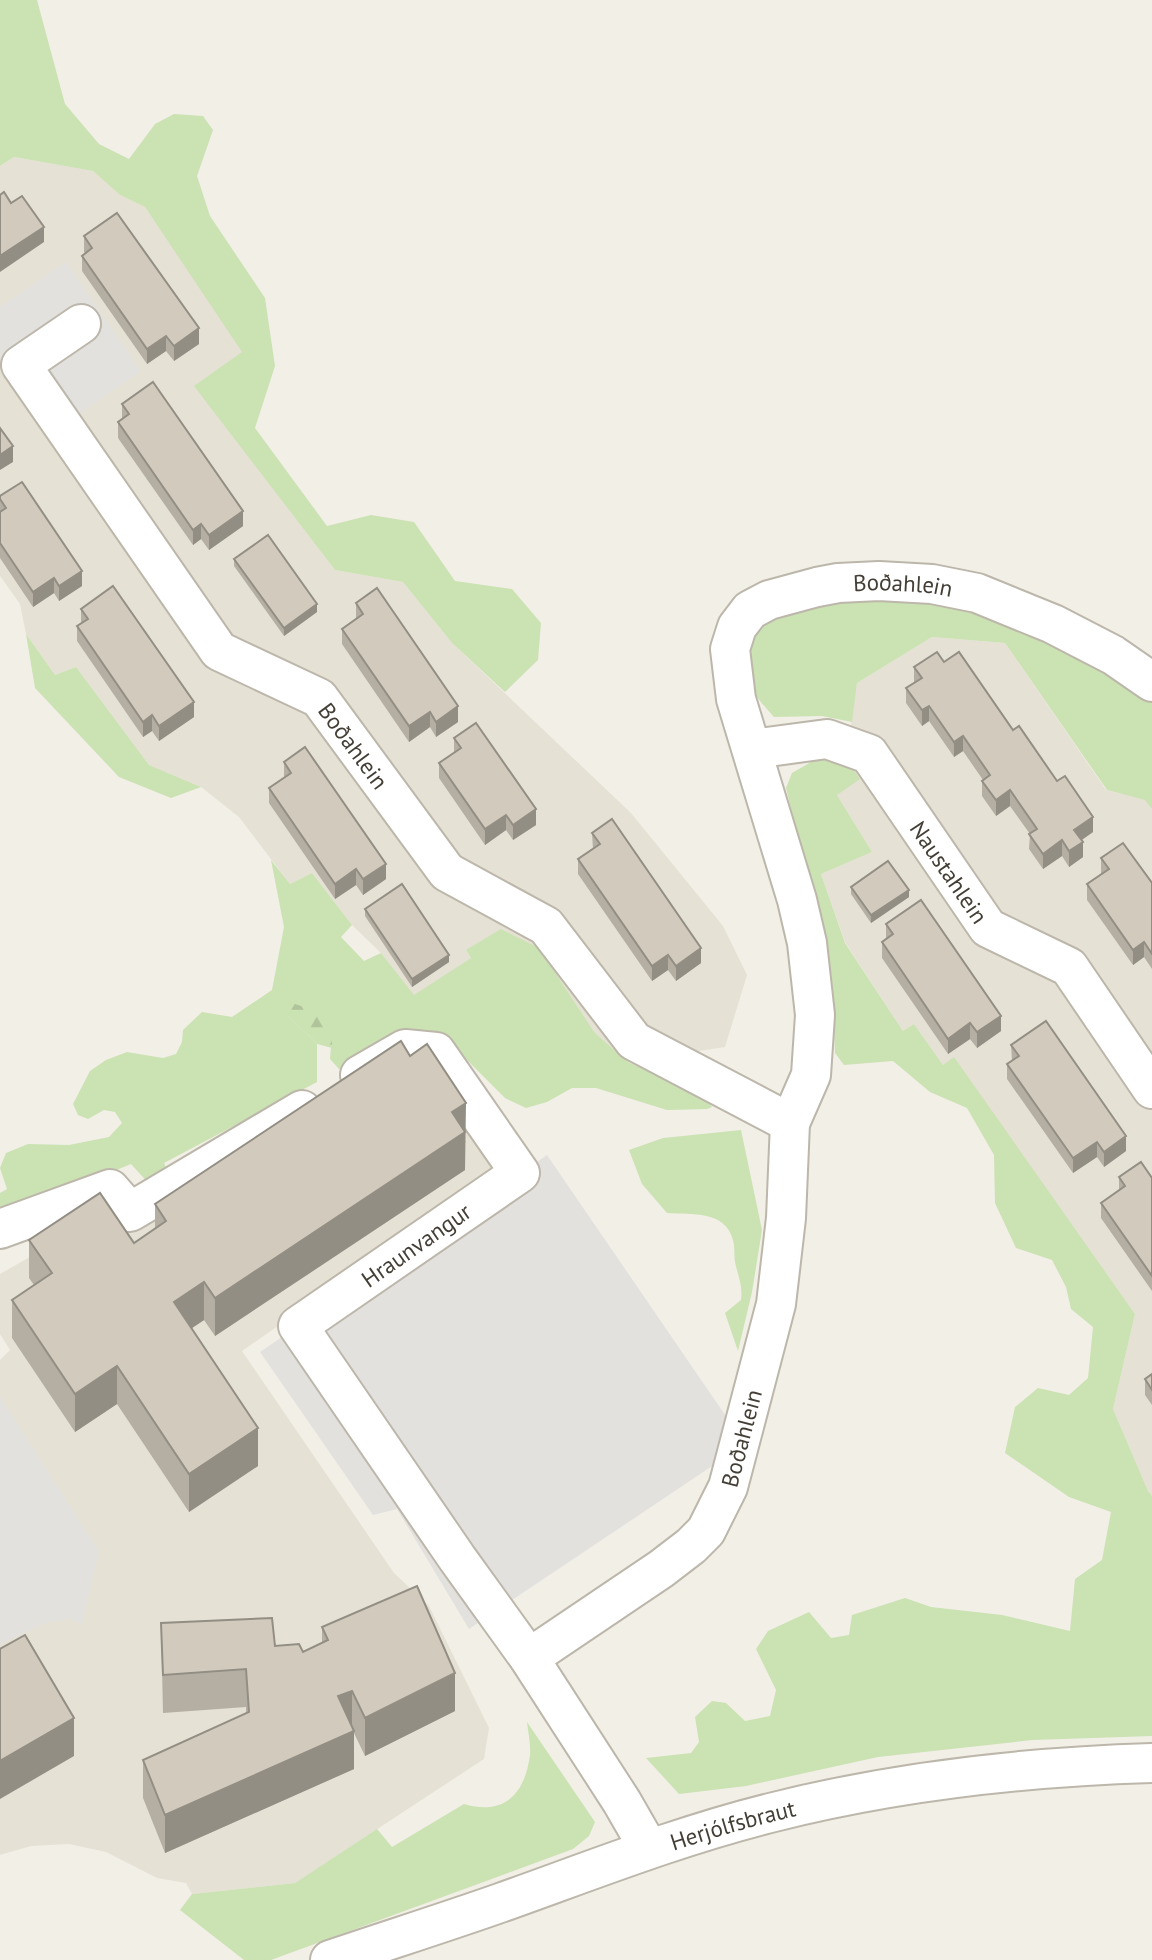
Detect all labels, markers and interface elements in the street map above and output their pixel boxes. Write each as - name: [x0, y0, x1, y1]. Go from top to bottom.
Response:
- street label: Boðahlein: [852, 567, 955, 602]
- street label: Boðahlein: [313, 697, 395, 794]
- street label: Naustahlein: [904, 815, 995, 929]
- street label: Hraunvangur: [356, 1197, 477, 1293]
- street label: Boðahlein: [714, 1386, 768, 1490]
- street label: Herjólfsbraut: [666, 1793, 798, 1856]

